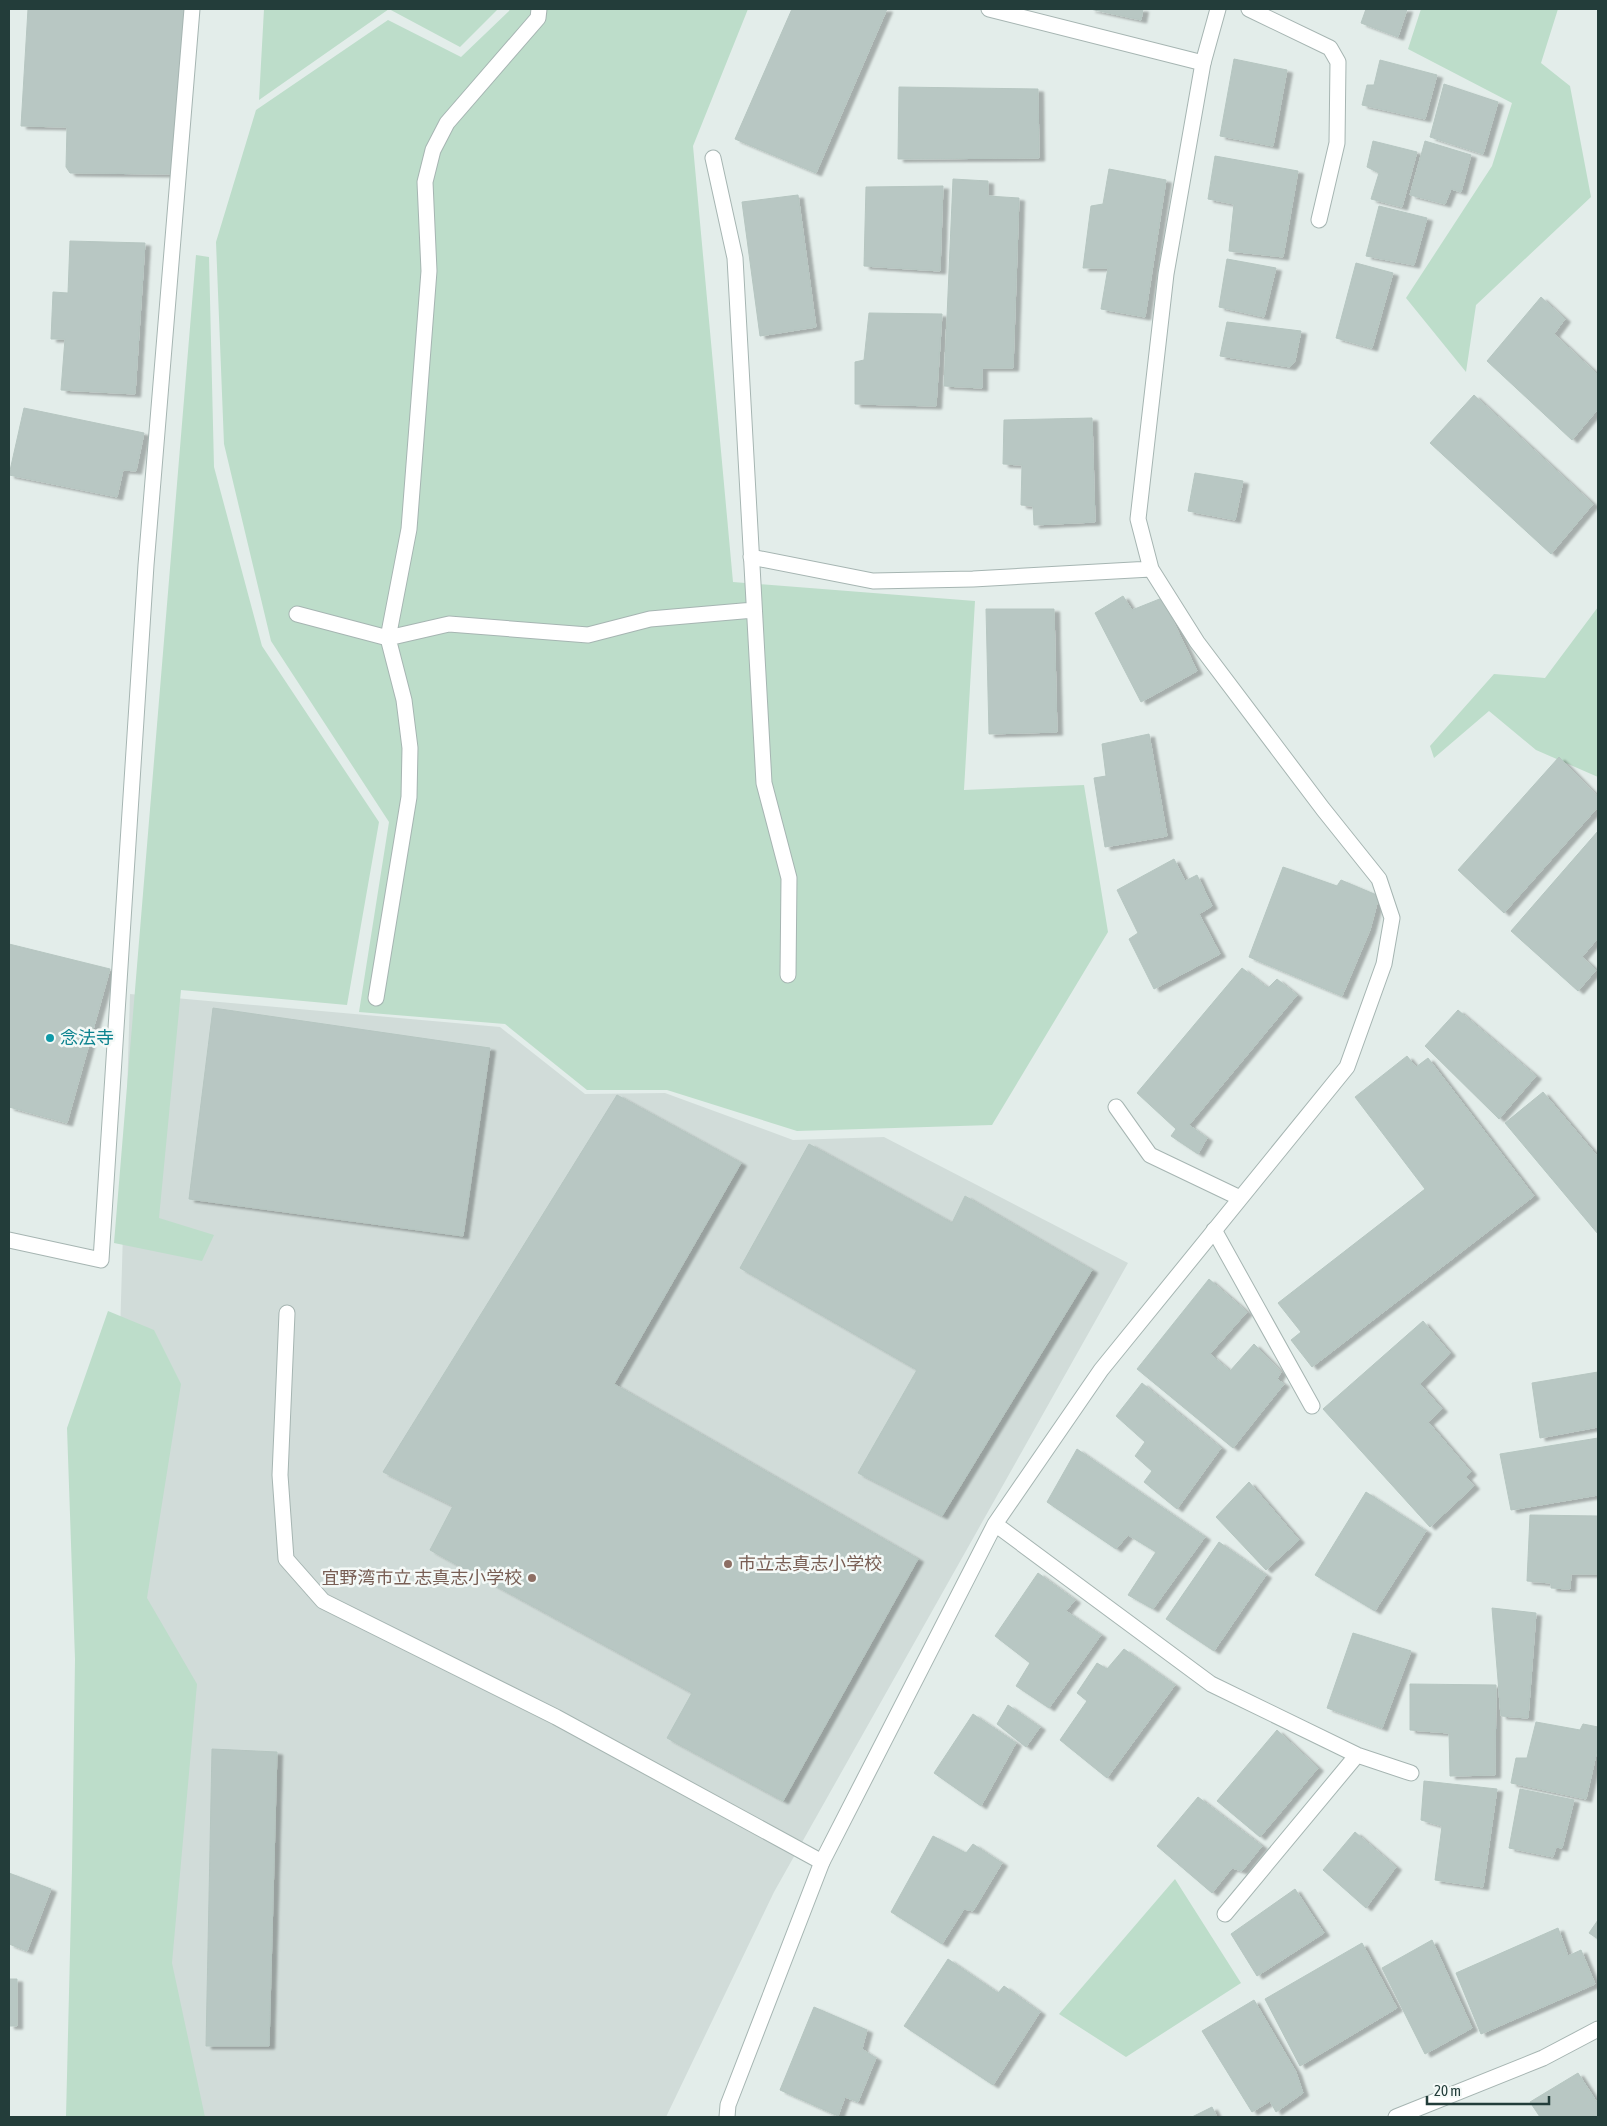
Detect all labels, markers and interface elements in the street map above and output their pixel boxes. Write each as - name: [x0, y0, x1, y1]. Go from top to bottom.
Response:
- place label: 念法寺: [60, 1027, 114, 1048]
- marker: 念法寺: [44, 1032, 56, 1044]
- place label: 市立志真志小学校: [738, 1553, 882, 1574]
- marker: 市立志真志小学校: [722, 1558, 734, 1570]
- place label: 宜野湾市立 志真志小学校: [322, 1567, 522, 1588]
- marker: 宜野湾市立 志真志小学校: [526, 1572, 538, 1584]
- scale bar: [1427, 2074, 1550, 2106]
- text: 20 m: [1434, 2082, 1461, 2099]

